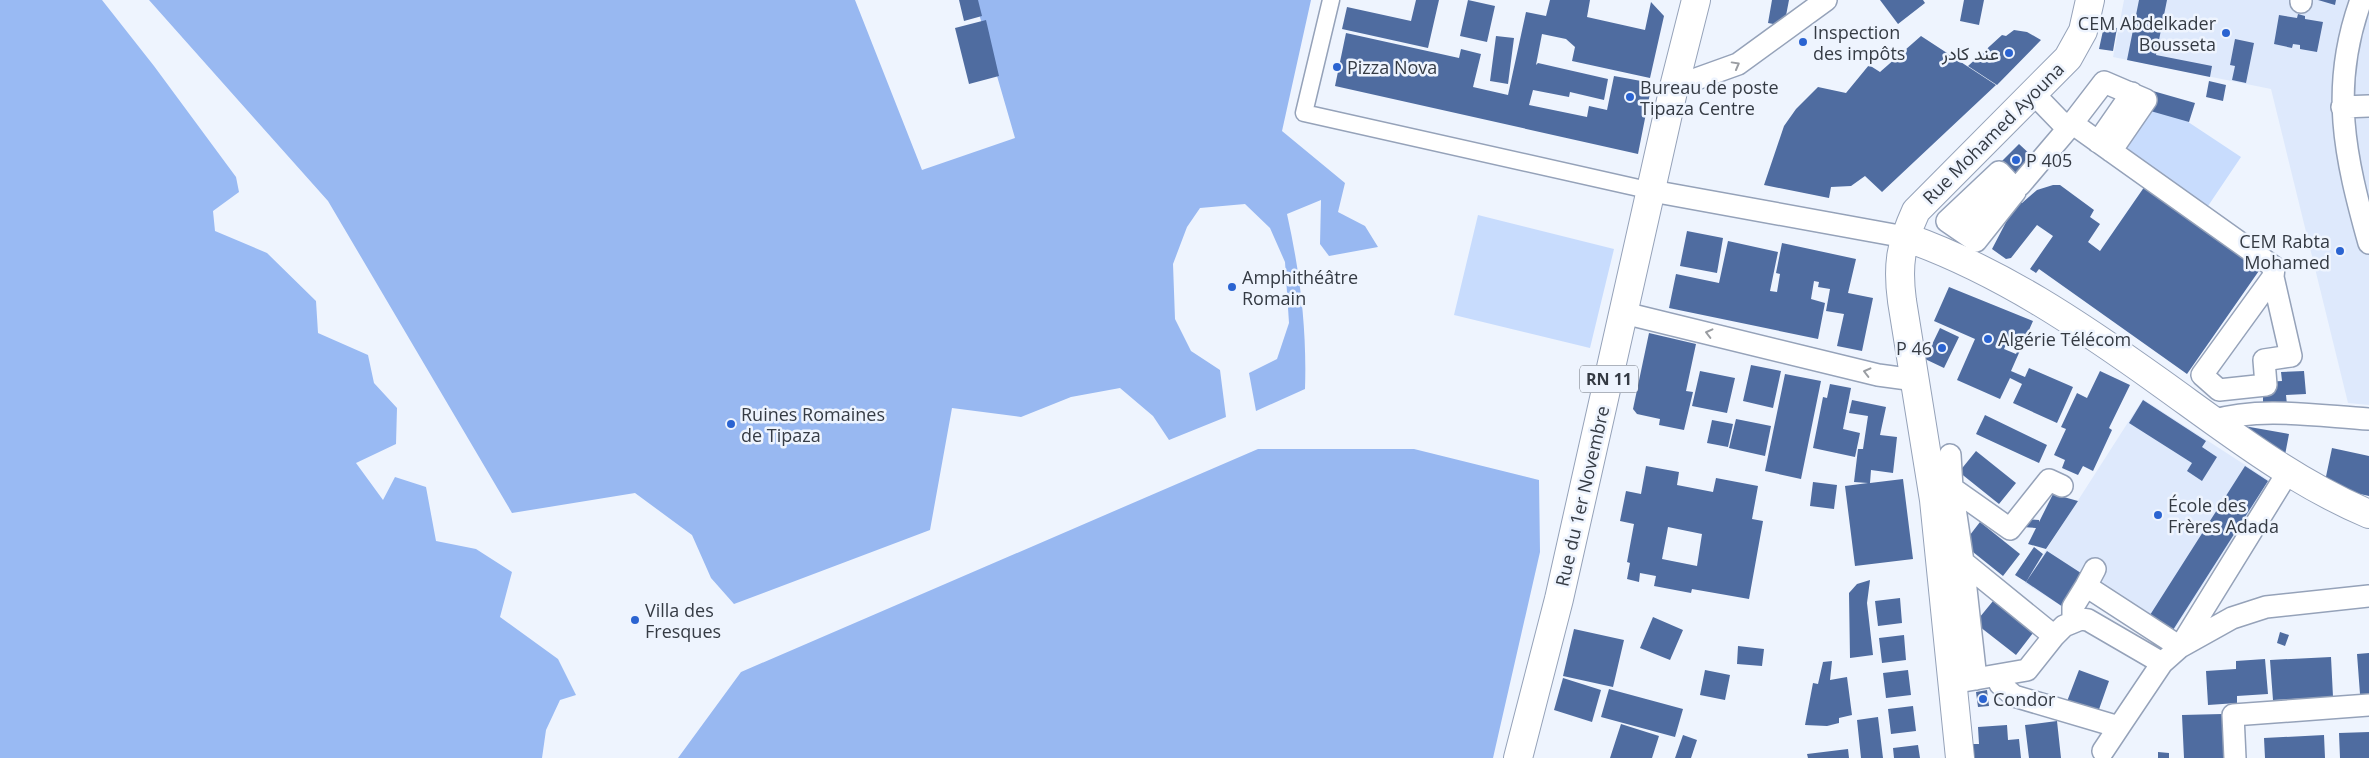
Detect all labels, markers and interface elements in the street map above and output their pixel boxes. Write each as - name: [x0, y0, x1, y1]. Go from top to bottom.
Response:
- place label: CEM Abdelkader Bousseta: [2078, 11, 2217, 56]
- place label: Inspection des impôts: [1813, 20, 1905, 65]
- marker: CEM Abdelkader Bousseta: [2220, 27, 2232, 39]
- marker: Inspection des impôts: [1797, 36, 1809, 48]
- place label: عند كادر: [1941, 41, 1999, 65]
- marker: عند كادر: [2003, 47, 2015, 59]
- place label: Pizza Nova: [1347, 55, 1437, 79]
- street label: Rue Mohamed Ayouna: [1917, 57, 2069, 209]
- marker: Pizza Nova: [1331, 61, 1343, 73]
- one-way arrow: [1731, 61, 1740, 71]
- place label: Bureau de poste Tipaza Centre: [1640, 75, 1779, 120]
- marker: Bureau de poste Tipaza Centre: [1624, 91, 1636, 103]
- place label: P 405: [2026, 148, 2072, 172]
- marker: P 405: [2010, 154, 2022, 166]
- place label: CEM Rabta Mohamed: [2239, 229, 2330, 274]
- marker: CEM Rabta Mohamed: [2334, 245, 2346, 257]
- place label: Amphithéâtre Romain: [1242, 265, 1358, 310]
- marker: Amphithéâtre Romain: [1226, 281, 1238, 293]
- place label: Algérie Télécom: [1998, 327, 2131, 351]
- one-way arrow: [1706, 329, 1714, 339]
- marker: Algérie Télécom: [1982, 333, 1994, 345]
- place label: P 46: [1896, 336, 1932, 360]
- marker: P 46: [1936, 342, 1948, 354]
- road number: RN 11: [1580, 366, 1638, 392]
- one-way arrow: [1863, 367, 1872, 378]
- place label: Ruines Romaines de Tipaza: [741, 402, 885, 447]
- street label: Rue du 1er Novembre: [1550, 403, 1614, 589]
- marker: Ruines Romaines de Tipaza: [725, 418, 737, 430]
- place label: École des Frères Adada: [2168, 493, 2279, 538]
- marker: École des Frères Adada: [2152, 509, 2164, 521]
- place label: Villa des Fresques: [645, 598, 721, 643]
- marker: Villa des Fresques: [629, 614, 641, 626]
- place label: Condor: [1993, 687, 2056, 711]
- marker: Condor: [1977, 693, 1989, 705]

